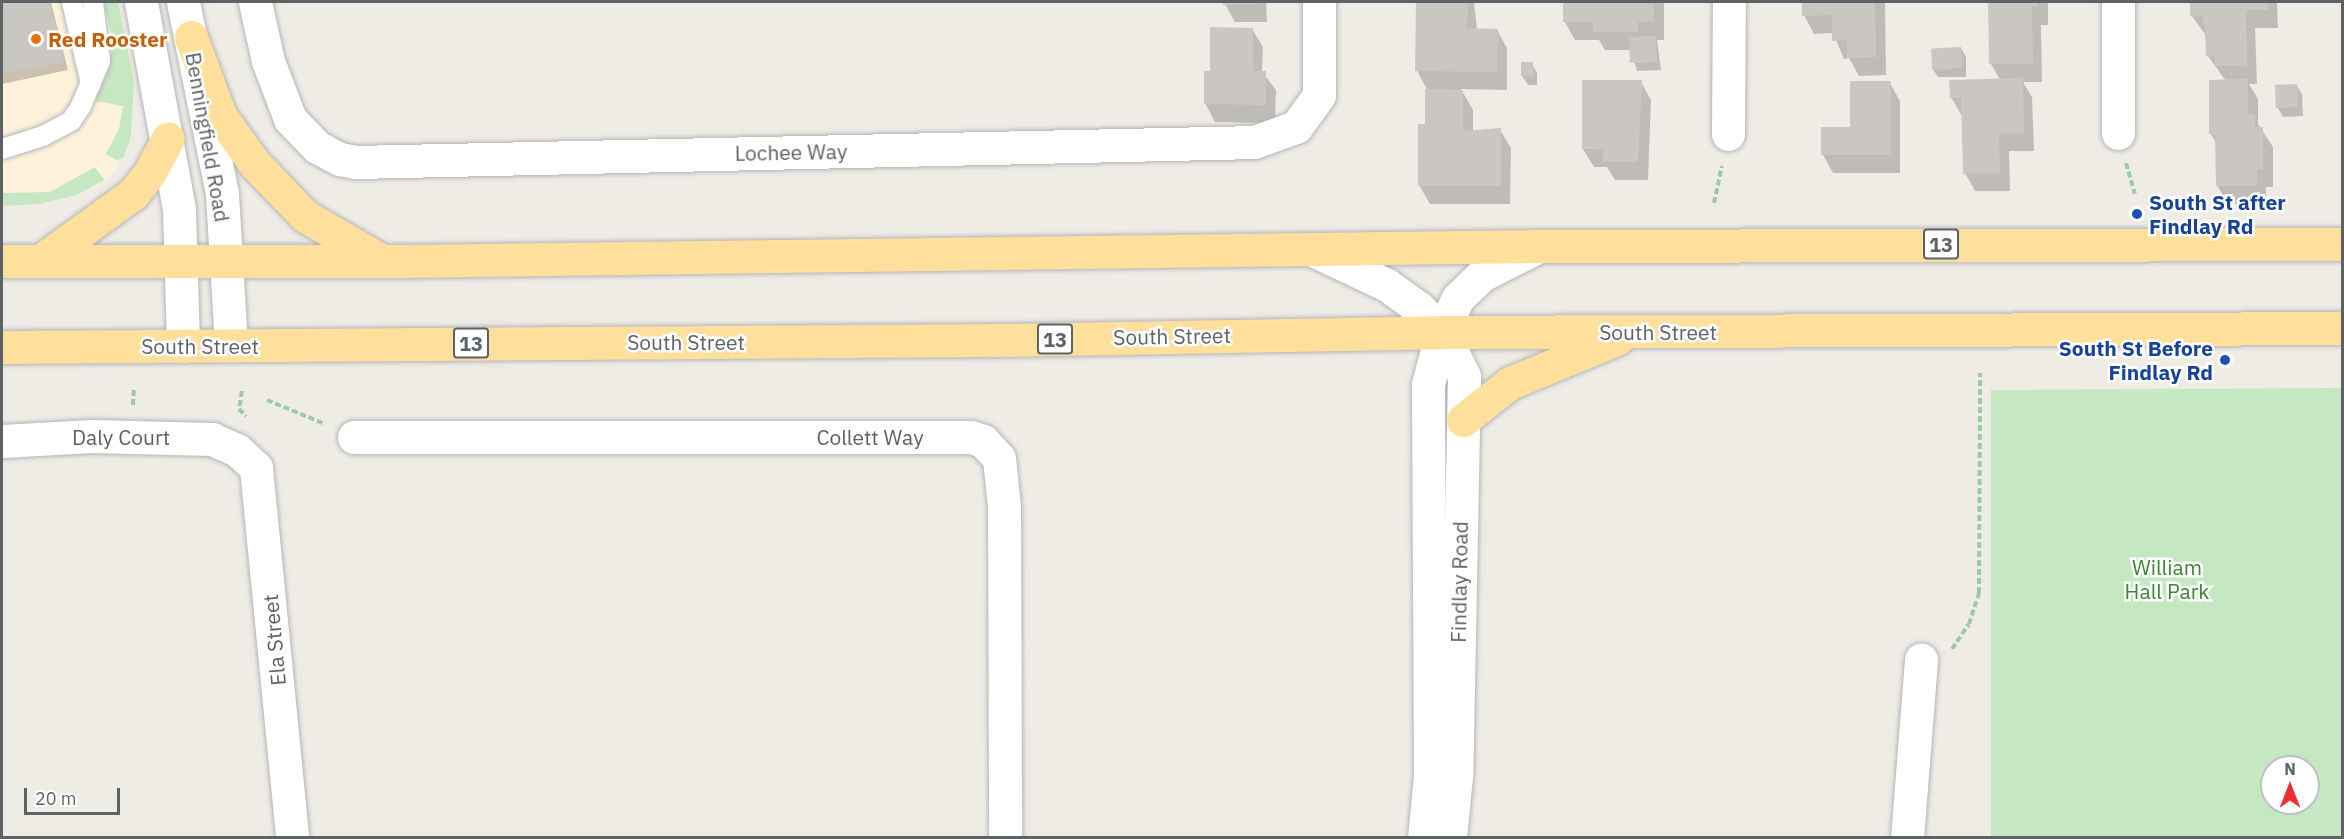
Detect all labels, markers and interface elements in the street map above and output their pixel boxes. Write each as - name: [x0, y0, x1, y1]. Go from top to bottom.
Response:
- place label: Red Rooster: [48, 26, 168, 52]
- marker: Red Rooster: [29, 32, 43, 46]
- street label: Benningfield Road: [181, 50, 235, 224]
- street label: Lochee Way: [734, 138, 848, 166]
- place label: South St after Findlay Rd: [2149, 189, 2286, 239]
- marker: South St after Findlay Rd: [2130, 207, 2144, 221]
- road number: 13: [1923, 227, 1959, 261]
- street label: South Street: [1599, 319, 1717, 345]
- road number: 13: [1037, 322, 1073, 356]
- street label: South Street: [1113, 322, 1231, 350]
- road number: 13: [453, 326, 489, 360]
- street label: South Street: [627, 329, 745, 355]
- street label: South Street: [141, 333, 259, 359]
- place label: South St Before Findlay Rd: [2059, 335, 2213, 385]
- marker: South St Before Findlay Rd: [2218, 353, 2232, 367]
- street label: Daly Court: [72, 424, 170, 450]
- street label: Collett Way: [816, 424, 924, 450]
- street label: Findlay Road: [1445, 521, 1473, 643]
- park label: William Hall Park: [2125, 554, 2209, 604]
- street label: Ela Street: [257, 593, 291, 687]
- north arrow: [2260, 755, 2320, 815]
- text: N: [2284, 759, 2296, 779]
- scale bar: [27, 776, 123, 814]
- text: 20 m: [35, 787, 77, 810]

